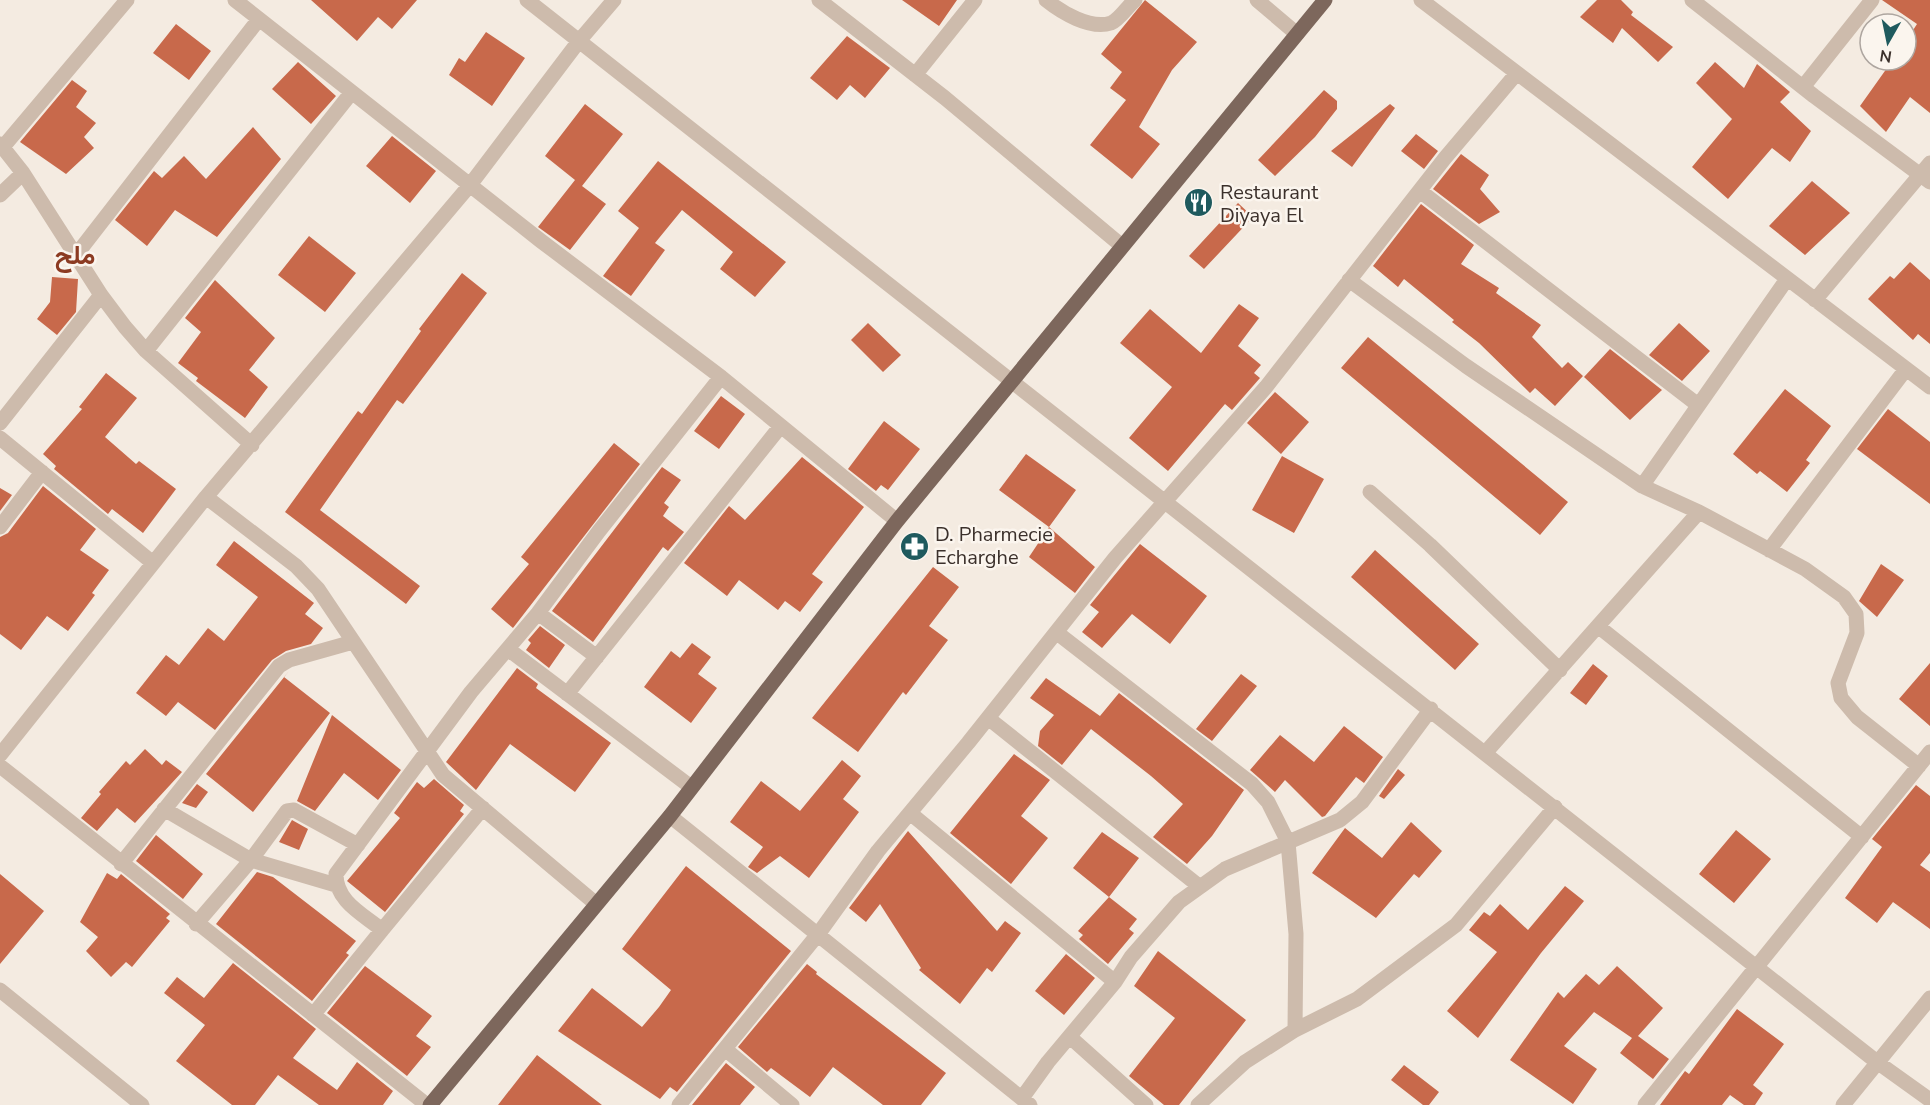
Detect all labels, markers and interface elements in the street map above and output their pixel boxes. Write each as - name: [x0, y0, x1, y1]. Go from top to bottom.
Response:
- north arrow: [1858, 12, 1918, 72]
- text: N: [1878, 44, 1893, 68]
- place label: Restaurant Diyaya El: [1220, 179, 1319, 229]
- restaurant icon: Restaurant Diyaya El: [1183, 187, 1215, 219]
- district label: ملح: [55, 238, 95, 273]
- place label: D. Pharmecie Echarghe: [935, 521, 1053, 571]
- pharmacy icon: D. Pharmecie Echarghe: [898, 530, 930, 562]

